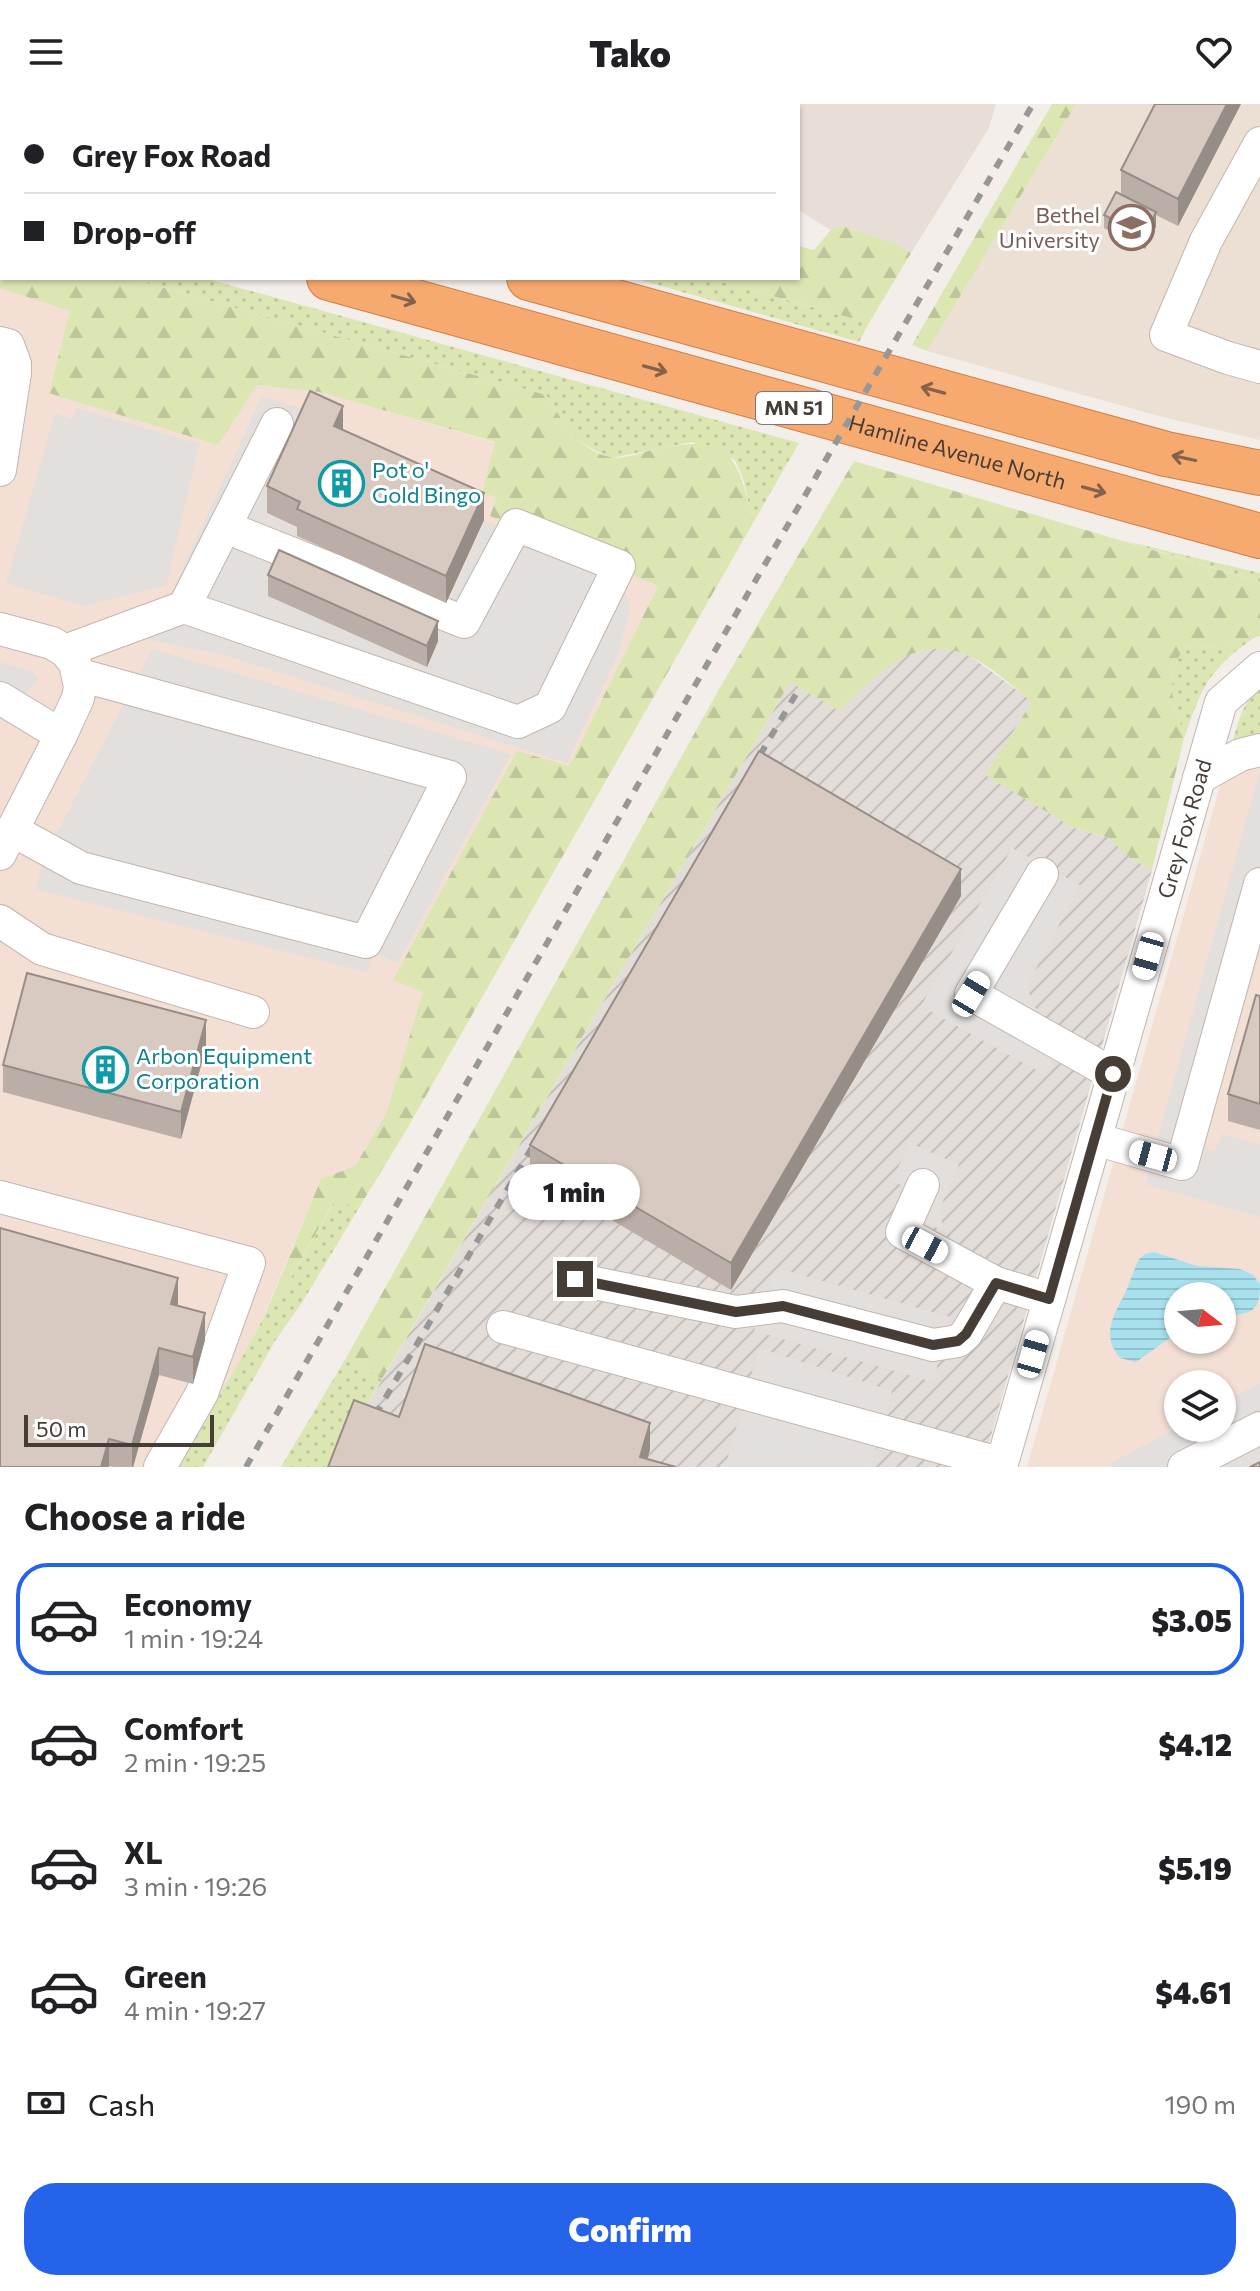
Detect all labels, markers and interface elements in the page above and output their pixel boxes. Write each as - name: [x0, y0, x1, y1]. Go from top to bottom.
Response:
- icon: menu: [24, 30, 68, 74]
- text: Tako: [589, 30, 671, 74]
- icon: heart: [1192, 30, 1236, 74]
- text: Grey Fox Road: [72, 136, 271, 173]
- place label: Bethel University: [999, 201, 1100, 253]
- school or university icon: Bethel University: [1107, 204, 1155, 252]
- text: Drop-off: [72, 213, 196, 250]
- one-way arrow: [391, 292, 417, 307]
- one-way arrow: [641, 362, 667, 377]
- one-way arrow: [920, 381, 946, 396]
- road number: MN 51: [756, 392, 832, 424]
- street label: Hamline Avenue North: [846, 409, 1069, 495]
- one-way arrow: [1171, 450, 1197, 465]
- place label: Pot o' Gold Bingo: [372, 456, 481, 508]
- building icon: Pot o' Gold Bingo: [317, 459, 365, 507]
- one-way arrow: [1081, 483, 1107, 498]
- street label: Grey Fox Road: [1151, 756, 1217, 901]
- car: [1130, 930, 1166, 982]
- car: [948, 967, 994, 1021]
- place label: Arbon Equipment Corporation: [136, 1042, 312, 1094]
- building icon: Arbon Equipment Corporation: [81, 1045, 129, 1093]
- route start: [1095, 1056, 1131, 1092]
- car: [1127, 1138, 1179, 1174]
- callout: 1 min: [509, 1163, 641, 1219]
- text: 1 min: [543, 1176, 605, 1207]
- car: [898, 1223, 952, 1267]
- route end: [557, 1261, 593, 1297]
- north arrow: [1164, 1282, 1236, 1354]
- map controls: [1164, 1282, 1236, 1442]
- car: [1015, 1328, 1051, 1380]
- button: layers: [1164, 1370, 1236, 1442]
- scale bar: [24, 1411, 214, 1447]
- text: 50 m: [36, 1415, 86, 1442]
- text: Choose a ride: [24, 1493, 245, 1537]
- icon: car: [28, 1583, 100, 1655]
- text: Economy: [124, 1585, 252, 1622]
- text: $3.05: [1151, 1601, 1232, 1638]
- text: 1 min · 19:24: [124, 1622, 263, 1653]
- icon: car: [28, 1707, 100, 1779]
- text: Comfort: [124, 1709, 243, 1746]
- text: $4.12: [1158, 1725, 1232, 1762]
- text: 2 min · 19:25: [124, 1746, 266, 1777]
- icon: car: [28, 1831, 100, 1903]
- text: XL: [124, 1833, 163, 1870]
- text: $5.19: [1158, 1849, 1232, 1886]
- text: 3 min · 19:26: [124, 1870, 267, 1901]
- icon: car: [28, 1955, 100, 2027]
- text: Green: [124, 1957, 207, 1994]
- text: $4.61: [1155, 1973, 1232, 2010]
- text: 4 min · 19:27: [124, 1994, 266, 2025]
- icon: cash: [24, 2081, 68, 2125]
- text: Cash: [88, 2085, 155, 2122]
- text: 190 m: [1164, 2088, 1236, 2119]
- button: Confirm: [24, 2183, 1236, 2275]

